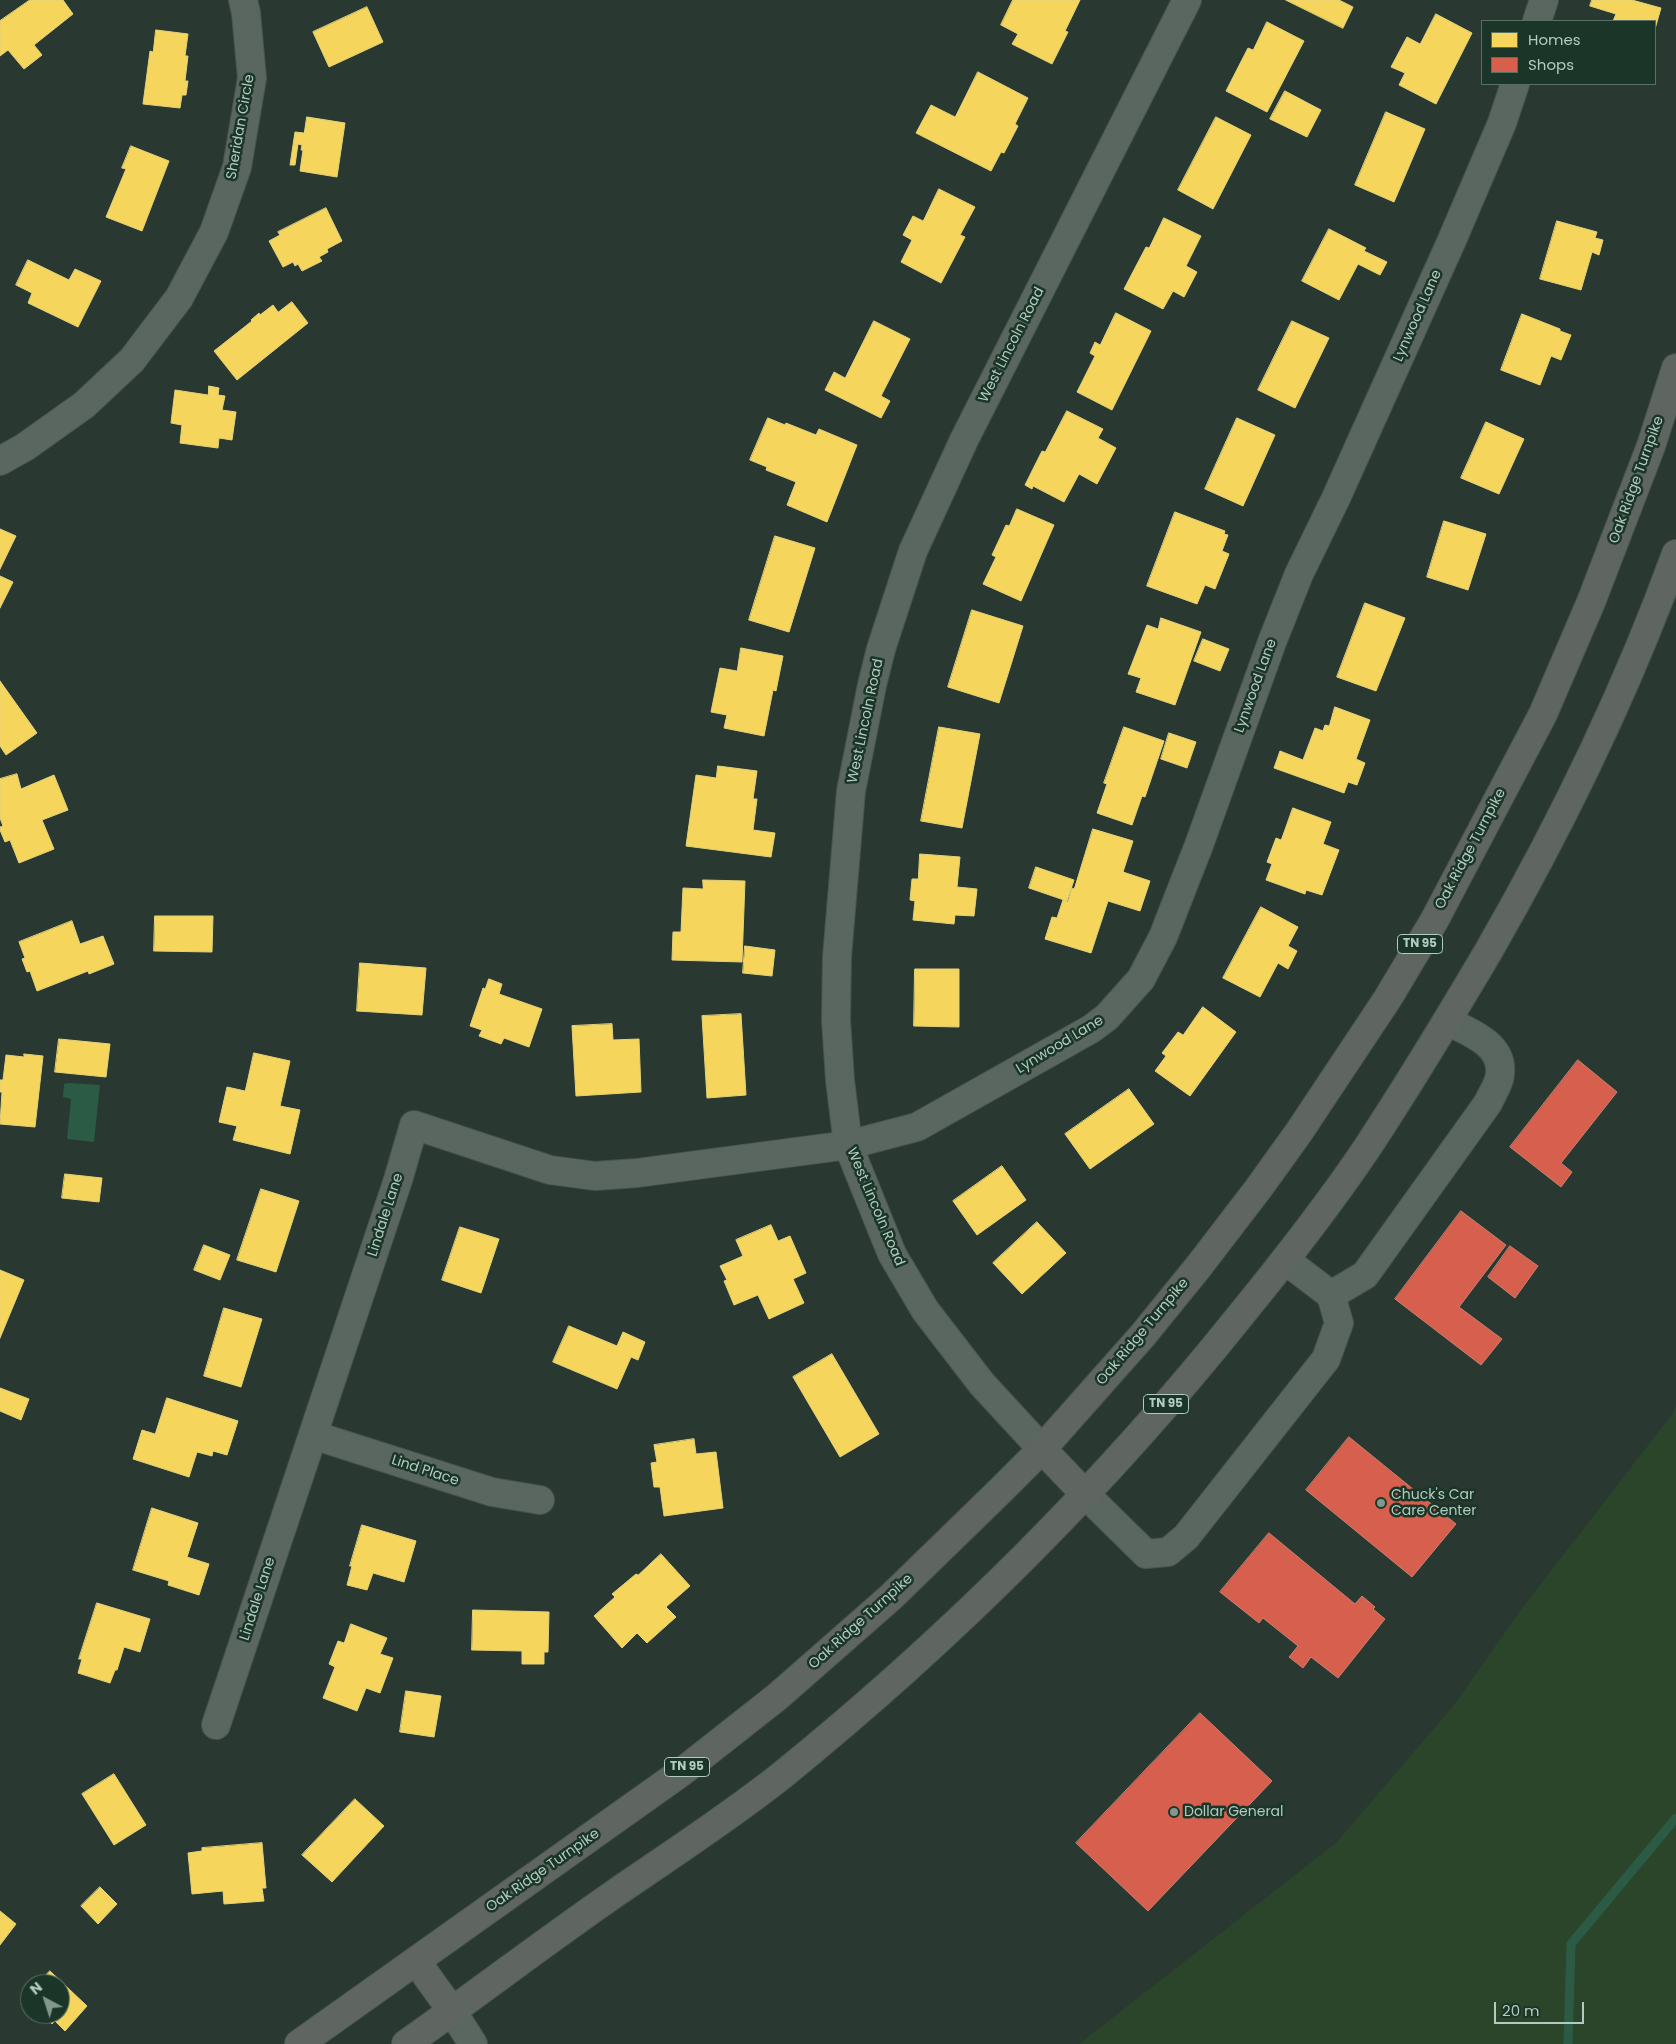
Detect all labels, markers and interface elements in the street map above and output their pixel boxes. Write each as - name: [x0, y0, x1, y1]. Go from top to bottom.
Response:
- legend: [1481, 20, 1656, 85]
- text: Homes: [1528, 29, 1581, 50]
- text: Shops: [1528, 54, 1574, 75]
- street label: Sheridan Circle: [224, 73, 258, 181]
- street label: Lynwood Lane: [1390, 268, 1446, 364]
- street label: West Lincoln Road: [976, 285, 1048, 405]
- street label: Oak Ridge Turnpike: [1606, 414, 1668, 546]
- street label: Lynwood Lane: [1231, 637, 1281, 735]
- street label: West Lincoln Road: [845, 657, 887, 785]
- street label: Oak Ridge Turnpike: [1432, 786, 1510, 912]
- road number: TN 95: [1398, 934, 1442, 954]
- street label: Lynwood Lane: [1013, 1012, 1107, 1078]
- street label: West Lincoln Road: [842, 1145, 908, 1269]
- street label: Lindale Lane: [365, 1171, 407, 1259]
- street label: Oak Ridge Turnpike: [1093, 1275, 1193, 1389]
- road number: TN 95: [1144, 1395, 1188, 1414]
- street label: Lind Place: [389, 1452, 461, 1490]
- place label: Chuck's Car Care Center: [1391, 1487, 1476, 1520]
- marker: Chuck's Car Care Center: [1375, 1497, 1387, 1509]
- street label: Lindale Lane: [237, 1555, 279, 1643]
- street label: Oak Ridge Turnpike: [806, 1571, 916, 1673]
- road number: TN 95: [664, 1758, 710, 1776]
- place label: Dollar General: [1184, 1804, 1284, 1820]
- marker: Dollar General: [1168, 1806, 1180, 1818]
- street label: Oak Ridge Turnpike: [483, 1826, 603, 1916]
- north arrow: [20, 1974, 70, 2024]
- text: N: [26, 1977, 46, 1999]
- scale bar: [1496, 1992, 1586, 2024]
- text: 20 m: [1502, 2000, 1540, 2021]

